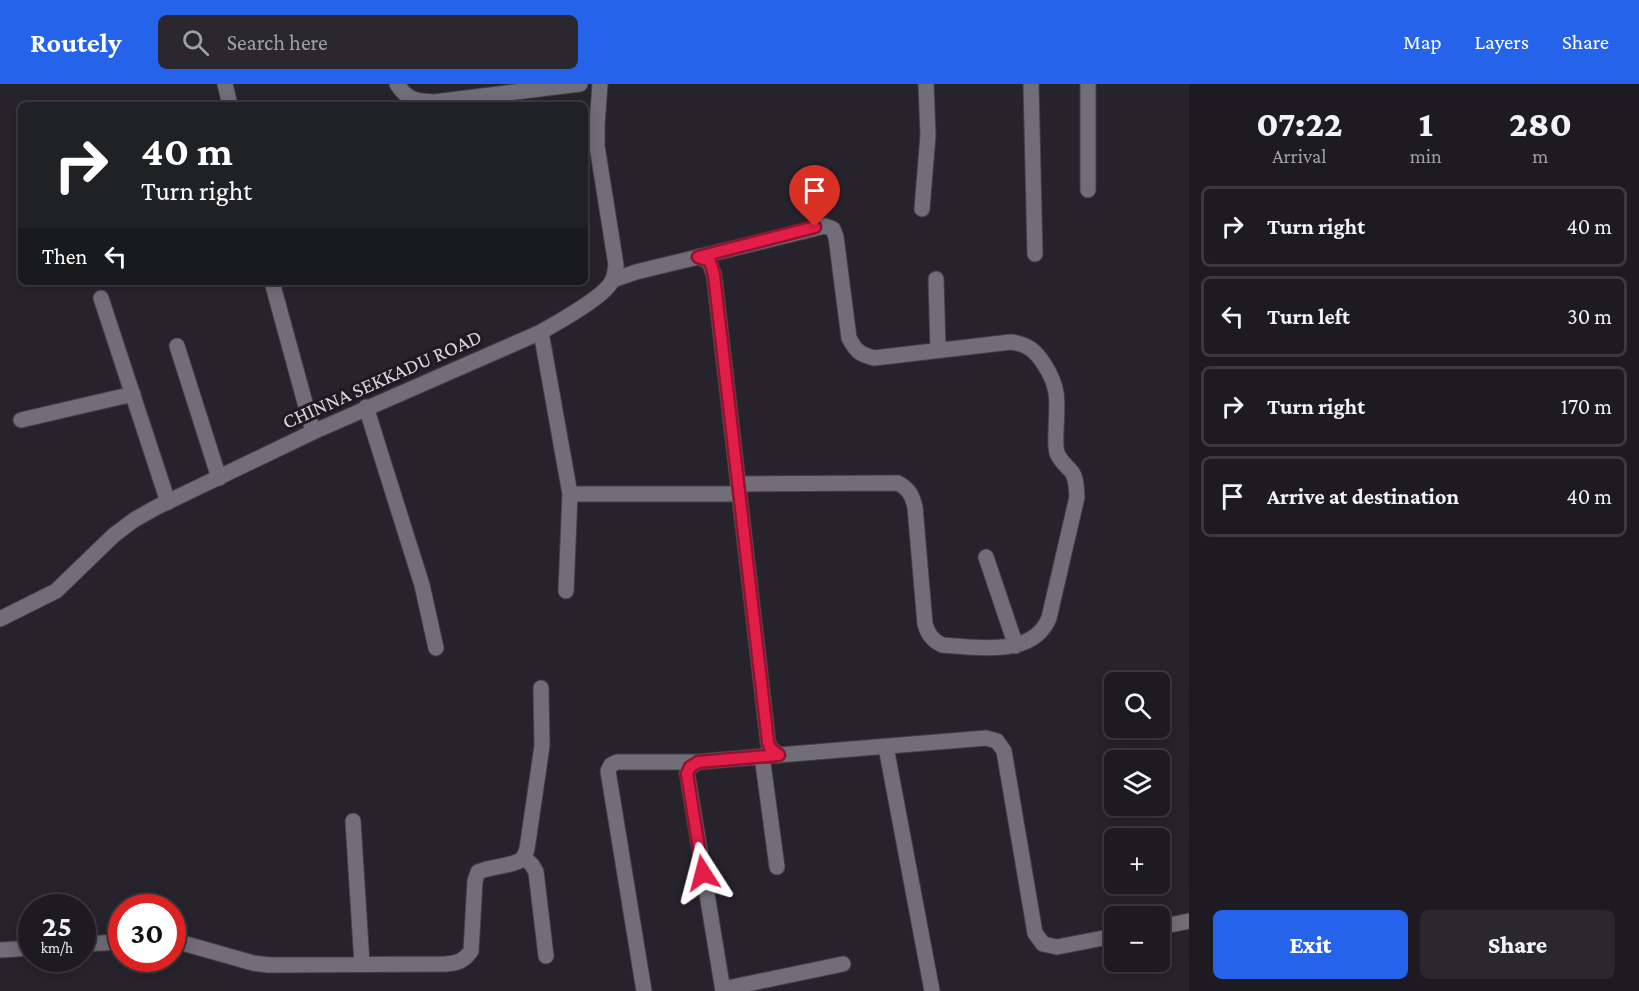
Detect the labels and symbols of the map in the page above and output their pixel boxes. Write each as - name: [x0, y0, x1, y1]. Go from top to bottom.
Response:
- pin: [789, 165, 840, 227]
- street label: CHINNA SEKKADU ROAD: [279, 324, 485, 434]
- position arrow: [671, 841, 735, 905]
- speed limit sign: 30: [108, 894, 186, 972]

